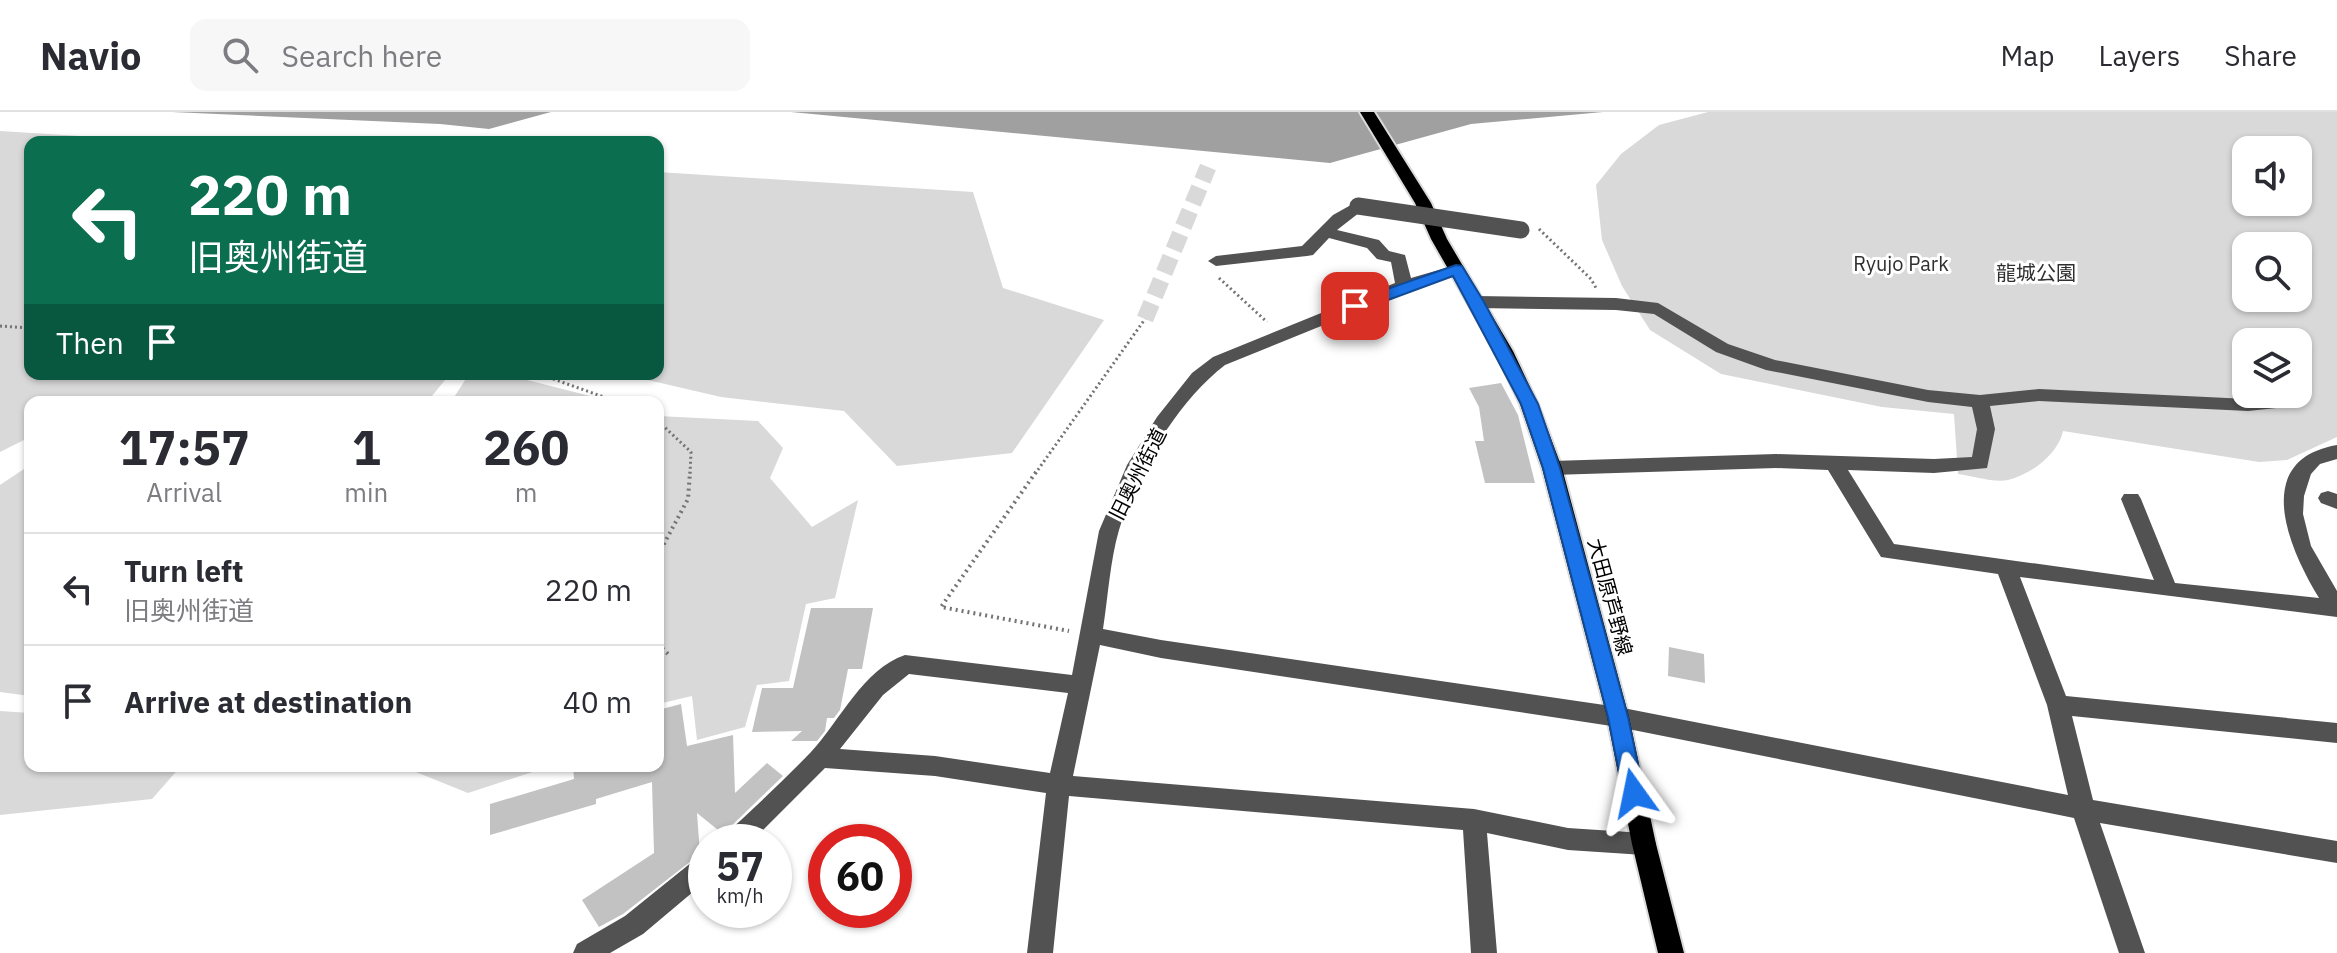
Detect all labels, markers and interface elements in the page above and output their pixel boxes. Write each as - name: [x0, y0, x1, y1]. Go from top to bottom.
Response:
- search box: [190, 19, 750, 91]
- text: Navio: [40, 31, 142, 80]
- icon: search: [218, 33, 262, 77]
- text: Search here: [282, 36, 442, 75]
- text: Map: [2000, 37, 2054, 74]
- text: Layers: [2098, 37, 2180, 74]
- text: Share: [2224, 37, 2297, 74]
- map controls: [2232, 136, 2312, 408]
- button: sound: [2232, 136, 2312, 216]
- text: 220 m: [188, 158, 352, 230]
- icon: left: [56, 168, 160, 272]
- button: search: [2232, 232, 2312, 312]
- text: 旧奥州街道: [188, 233, 368, 280]
- park label: Ryujo Park: [1853, 250, 1949, 277]
- park label: 龍城公園: [1996, 259, 2076, 286]
- pin: [1321, 272, 1389, 340]
- icon: arrive: [1333, 284, 1377, 328]
- icon: arrive: [140, 320, 184, 364]
- text: Then: [56, 323, 124, 362]
- button: layers: [2232, 328, 2312, 408]
- text: 17:57: [119, 416, 250, 478]
- text: 1: [352, 416, 381, 478]
- text: 260: [483, 416, 569, 478]
- street label: 旧奥州街道: [1103, 423, 1172, 524]
- text: Arrival: [146, 475, 222, 509]
- text: min: [344, 475, 388, 509]
- text: m: [515, 475, 537, 509]
- street label: 大田原芦野線: [1582, 535, 1639, 658]
- text: Turn left: [124, 551, 243, 590]
- icon: left: [56, 567, 100, 611]
- text: 220 m: [545, 570, 632, 609]
- text: 旧奥州街道: [124, 593, 254, 627]
- icon: arrive: [56, 679, 100, 723]
- text: Arrive at destination: [124, 682, 412, 721]
- text: 40 m: [563, 682, 632, 721]
- position arrow: [1592, 751, 1676, 835]
- speed limit sign: 60: [808, 824, 912, 928]
- text: 57: [716, 840, 764, 892]
- text: km/h: [716, 882, 764, 909]

